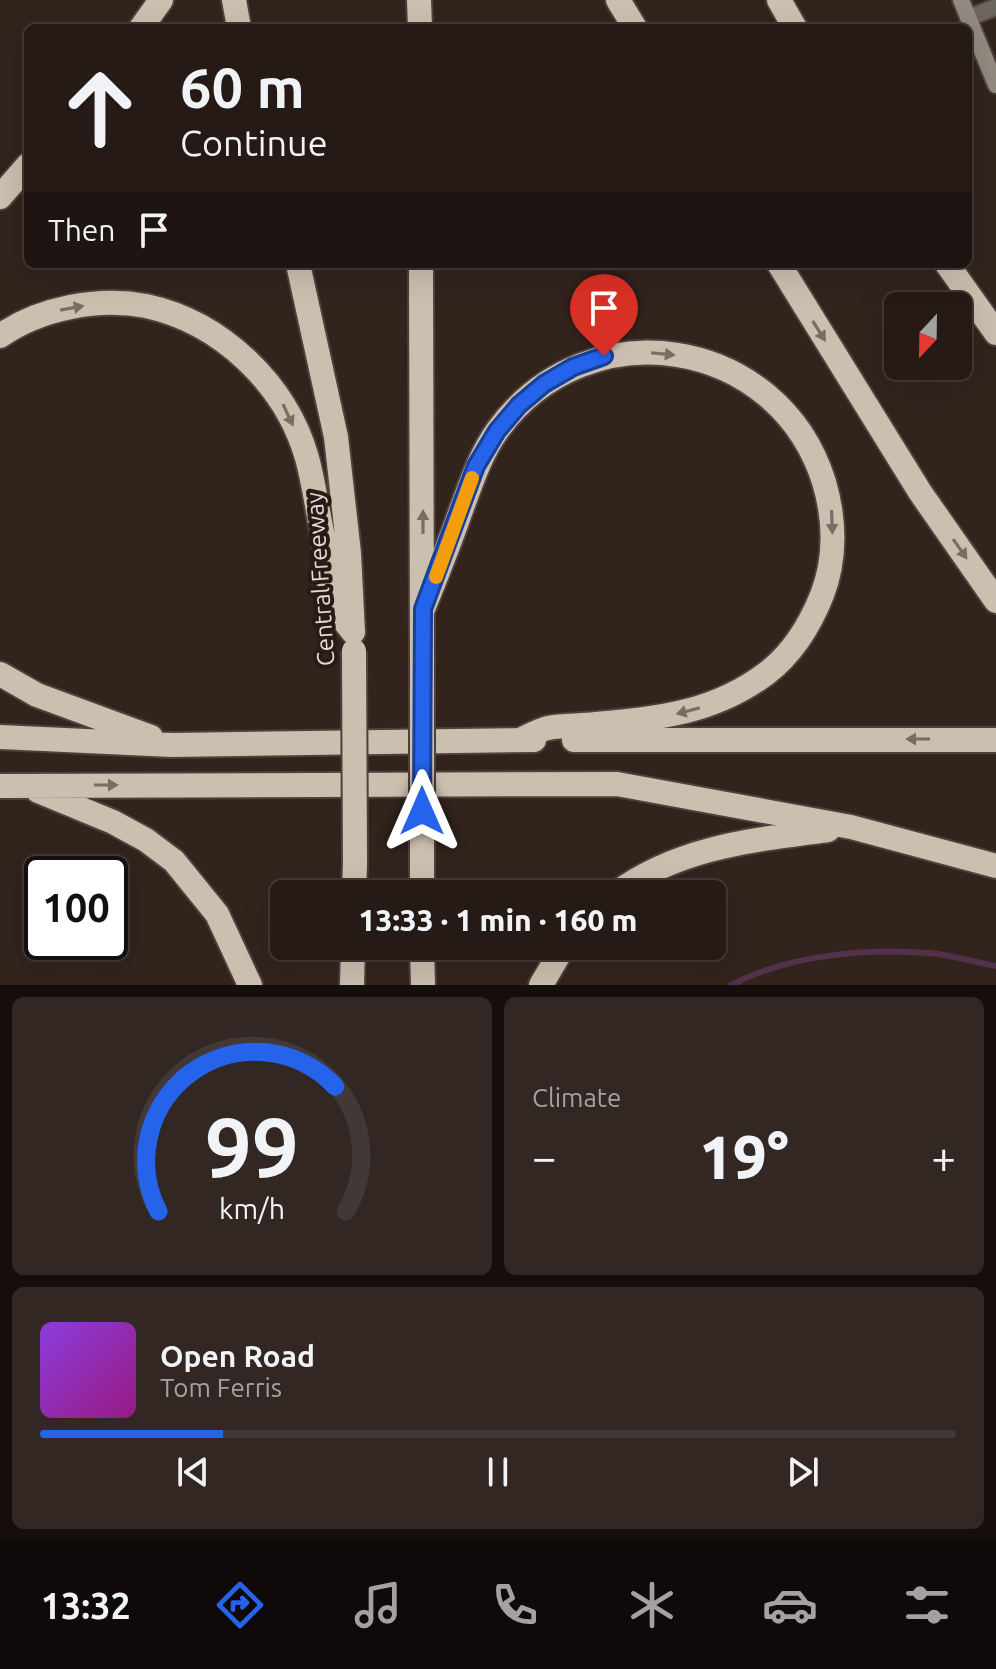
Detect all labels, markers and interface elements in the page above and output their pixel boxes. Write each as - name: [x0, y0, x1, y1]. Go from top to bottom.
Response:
- icon: ahead: [48, 56, 152, 160]
- text: 60 m: [180, 56, 305, 119]
- text: Continue: [180, 122, 328, 163]
- icon: arrive: [132, 208, 176, 252]
- text: Then: [48, 213, 116, 247]
- pin: [570, 274, 638, 356]
- icon: arrive: [582, 286, 626, 330]
- north arrow: [884, 292, 972, 380]
- map controls: [884, 292, 972, 380]
- one-way arrow: [60, 301, 85, 313]
- one-way arrow: [812, 320, 826, 342]
- one-way arrow: [651, 347, 676, 360]
- one-way arrow: [281, 404, 294, 427]
- street label: Central Freeway: [300, 491, 340, 667]
- one-way arrow: [417, 509, 429, 534]
- one-way arrow: [826, 510, 839, 535]
- one-way arrow: [952, 539, 967, 560]
- one-way arrow: [675, 706, 700, 718]
- one-way arrow: [905, 733, 930, 745]
- position arrow: [380, 769, 464, 853]
- one-way arrow: [94, 779, 119, 791]
- speed limit sign: 100: [24, 856, 128, 960]
- text: 13:33 · 1 min · 160 m: [359, 903, 637, 937]
- text: Climate: [532, 1083, 621, 1112]
- text: 99: [205, 1100, 299, 1194]
- text: 19°: [699, 1123, 789, 1190]
- text: −: [532, 1132, 557, 1181]
- text: +: [931, 1132, 956, 1181]
- text: km/h: [219, 1192, 285, 1224]
- text: Open Road: [160, 1339, 315, 1373]
- text: Tom Ferris: [160, 1373, 282, 1402]
- icon: previous: [171, 1450, 215, 1494]
- icon: pause: [476, 1450, 520, 1494]
- icon: next: [781, 1450, 825, 1494]
- icon: directions: [212, 1577, 268, 1633]
- icon: music: [350, 1577, 406, 1633]
- icon: phone: [487, 1577, 543, 1633]
- icon: climate: [624, 1577, 680, 1633]
- icon: car: [762, 1577, 818, 1633]
- icon: filters: [899, 1577, 955, 1633]
- text: 13:32: [41, 1585, 131, 1626]

